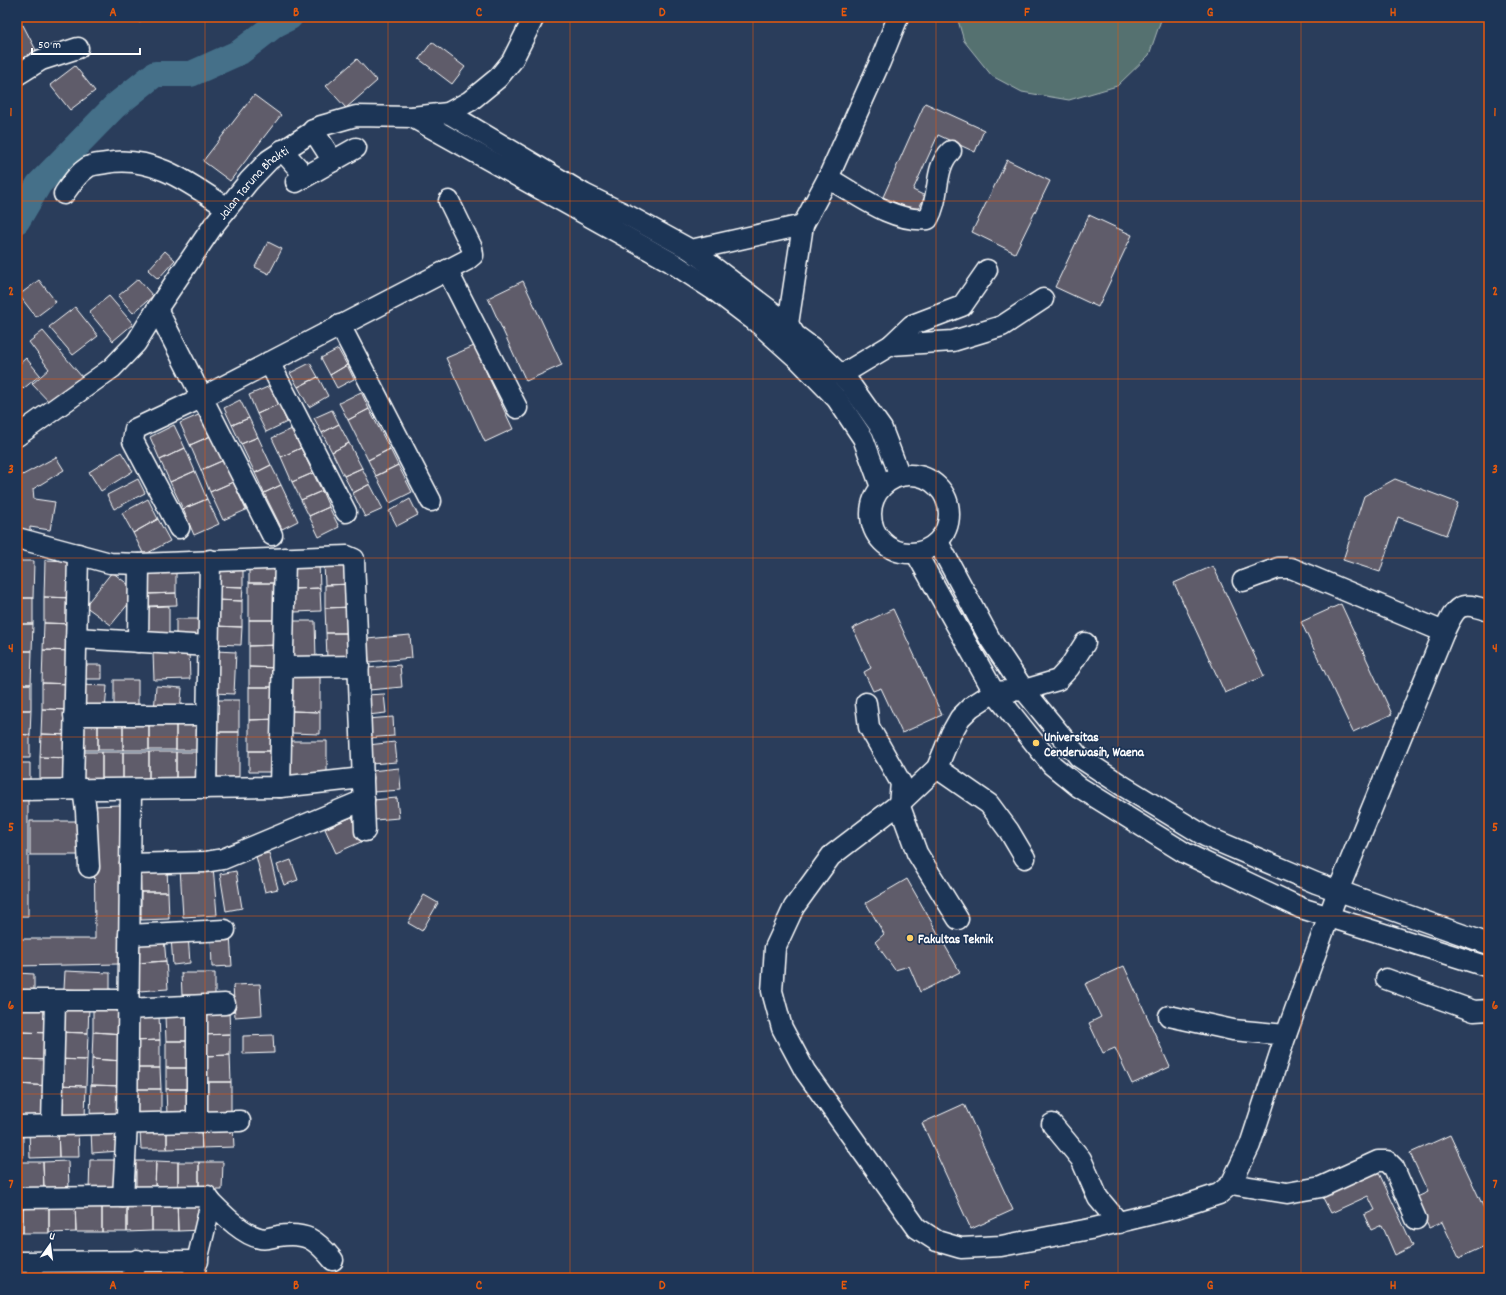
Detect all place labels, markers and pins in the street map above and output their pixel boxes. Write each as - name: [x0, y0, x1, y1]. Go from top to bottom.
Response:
- place label: Universitas Cenderwasih, Waena: [1044, 729, 1145, 763]
- marker: Universitas Cenderwasih, Waena: [1031, 738, 1041, 748]
- place label: Fakultas Teknik: [918, 931, 994, 950]
- marker: Fakultas Teknik: [905, 933, 915, 943]

